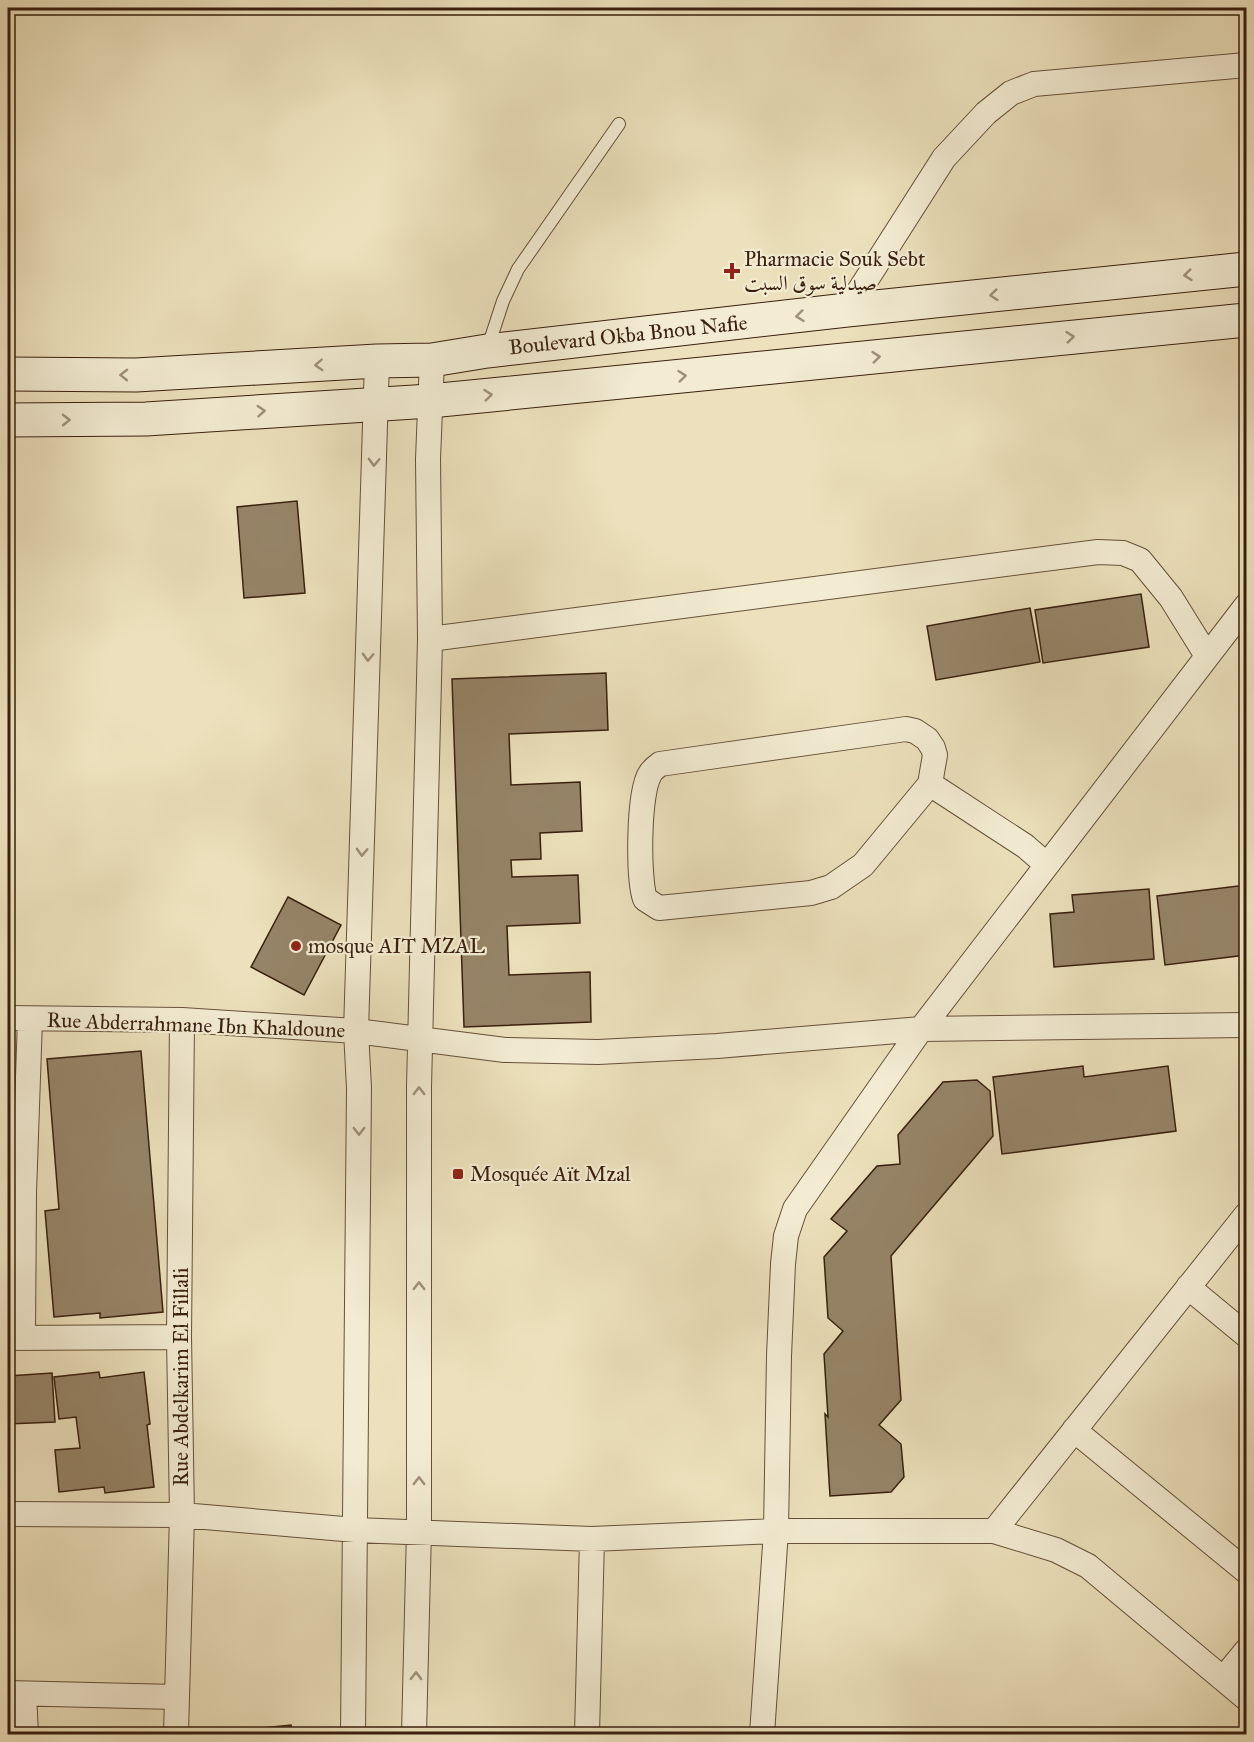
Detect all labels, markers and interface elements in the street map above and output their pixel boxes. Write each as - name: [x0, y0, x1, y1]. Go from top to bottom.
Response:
- place label: Pharmacie Souk Sebt صيدلية سوق السبت: [744, 246, 926, 296]
- marker: Pharmacie Souk Sebt صيدلية سوق السبت: [725, 264, 739, 278]
- one-way arrow: [1184, 268, 1193, 281]
- one-way arrow: [990, 288, 999, 301]
- one-way arrow: [796, 309, 805, 321]
- street label: Boulevard Okba Bnou Nafie: [507, 310, 749, 360]
- one-way arrow: [1065, 331, 1074, 344]
- one-way arrow: [871, 351, 880, 364]
- one-way arrow: [314, 358, 323, 371]
- one-way arrow: [120, 369, 129, 381]
- one-way arrow: [677, 370, 686, 383]
- one-way arrow: [483, 389, 492, 402]
- one-way arrow: [256, 405, 265, 418]
- one-way arrow: [61, 414, 70, 426]
- one-way arrow: [368, 458, 380, 467]
- one-way arrow: [362, 653, 374, 662]
- one-way arrow: [356, 847, 368, 856]
- place label: mosque AIT MZAL: [308, 933, 485, 959]
- marker: mosque AIT MZAL: [289, 939, 303, 953]
- street label: Rue Abderrahmane Ibn Khaldoune: [46, 1007, 346, 1043]
- one-way arrow: [413, 1087, 425, 1096]
- one-way arrow: [353, 1126, 365, 1135]
- place label: Mosquée Aït Mzal: [470, 1161, 631, 1187]
- marker: Mosquée Aït Mzal: [451, 1167, 465, 1181]
- street label: Rue Abdelkarim El Fillali: [168, 1267, 194, 1487]
- one-way arrow: [413, 1282, 425, 1291]
- one-way arrow: [413, 1477, 425, 1486]
- one-way arrow: [409, 1672, 422, 1681]

